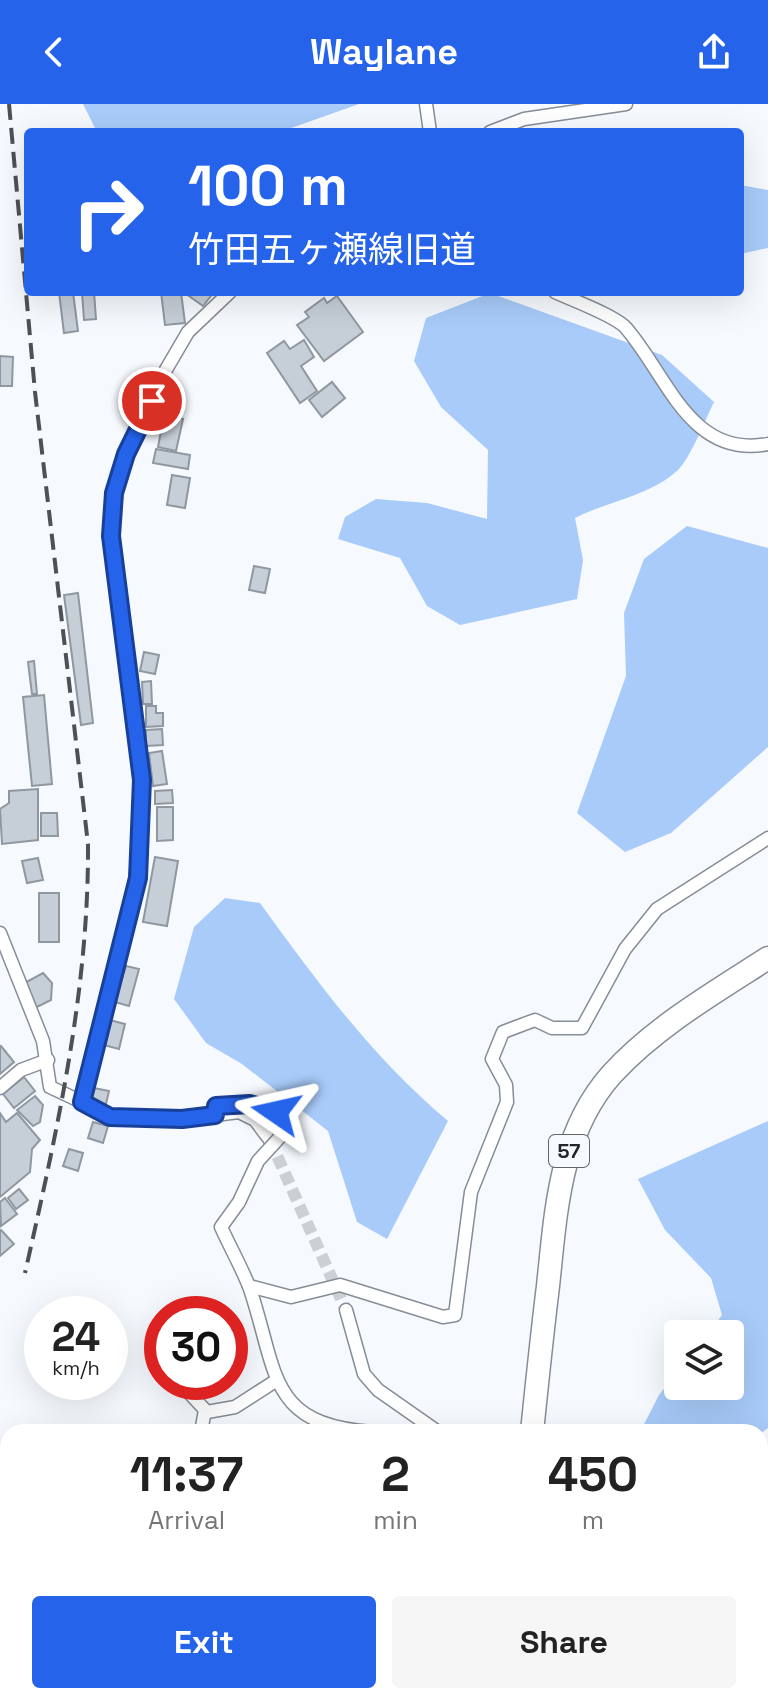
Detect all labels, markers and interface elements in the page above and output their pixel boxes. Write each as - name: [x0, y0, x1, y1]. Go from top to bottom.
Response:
- text: Waylane: [310, 29, 458, 75]
- icon: back: [32, 30, 76, 74]
- icon: share: [692, 30, 736, 74]
- text: 100 m: [188, 150, 348, 221]
- icon: right: [56, 160, 160, 264]
- text: 竹田五ヶ瀬線旧道: [188, 227, 476, 273]
- pin: [118, 367, 186, 435]
- icon: arrive: [130, 379, 174, 423]
- position arrow: [234, 1070, 318, 1154]
- road number: 57: [549, 1135, 589, 1167]
- speed limit sign: 30: [144, 1296, 248, 1400]
- text: 24: [52, 1312, 100, 1363]
- map controls: [664, 1320, 744, 1400]
- button: layers: [664, 1320, 744, 1400]
- text: km/h: [52, 1355, 100, 1381]
- text: 11:37: [130, 1444, 243, 1505]
- text: 2: [381, 1444, 410, 1505]
- text: 450: [548, 1444, 638, 1505]
- text: Arrival: [148, 1503, 225, 1537]
- text: min: [373, 1503, 418, 1537]
- text: m: [582, 1503, 604, 1537]
- button: Exit: [32, 1596, 376, 1688]
- button: Share: [392, 1596, 736, 1688]

